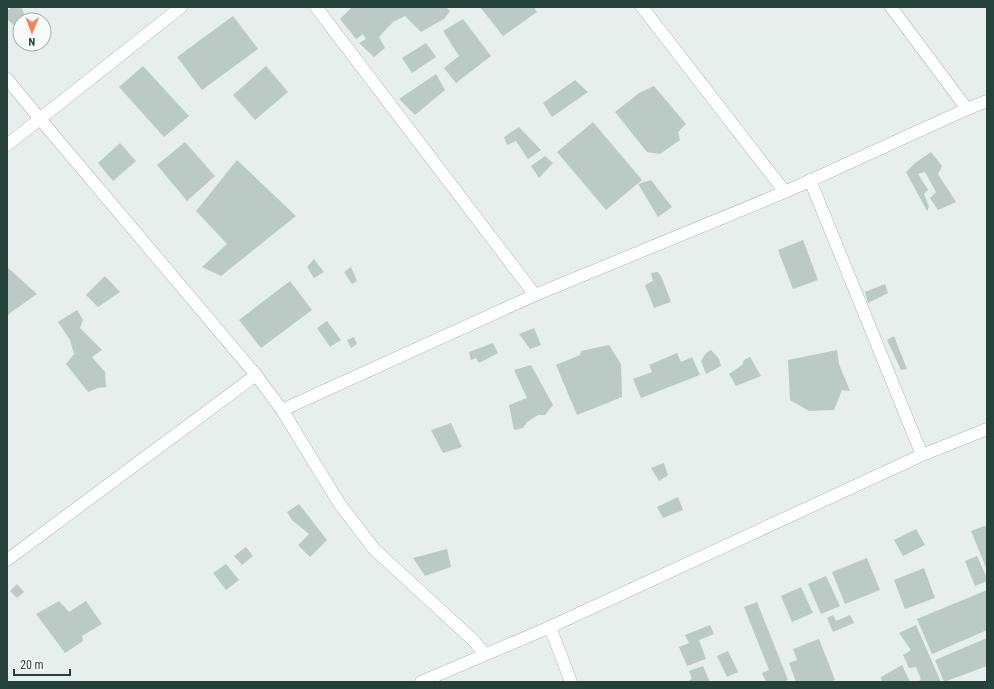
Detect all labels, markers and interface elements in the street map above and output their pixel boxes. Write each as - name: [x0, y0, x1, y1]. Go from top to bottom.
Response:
- north arrow: [12, 12, 52, 52]
- text: N: [28, 35, 35, 48]
- scale bar: [14, 651, 70, 677]
- text: 20 m: [20, 658, 44, 672]

